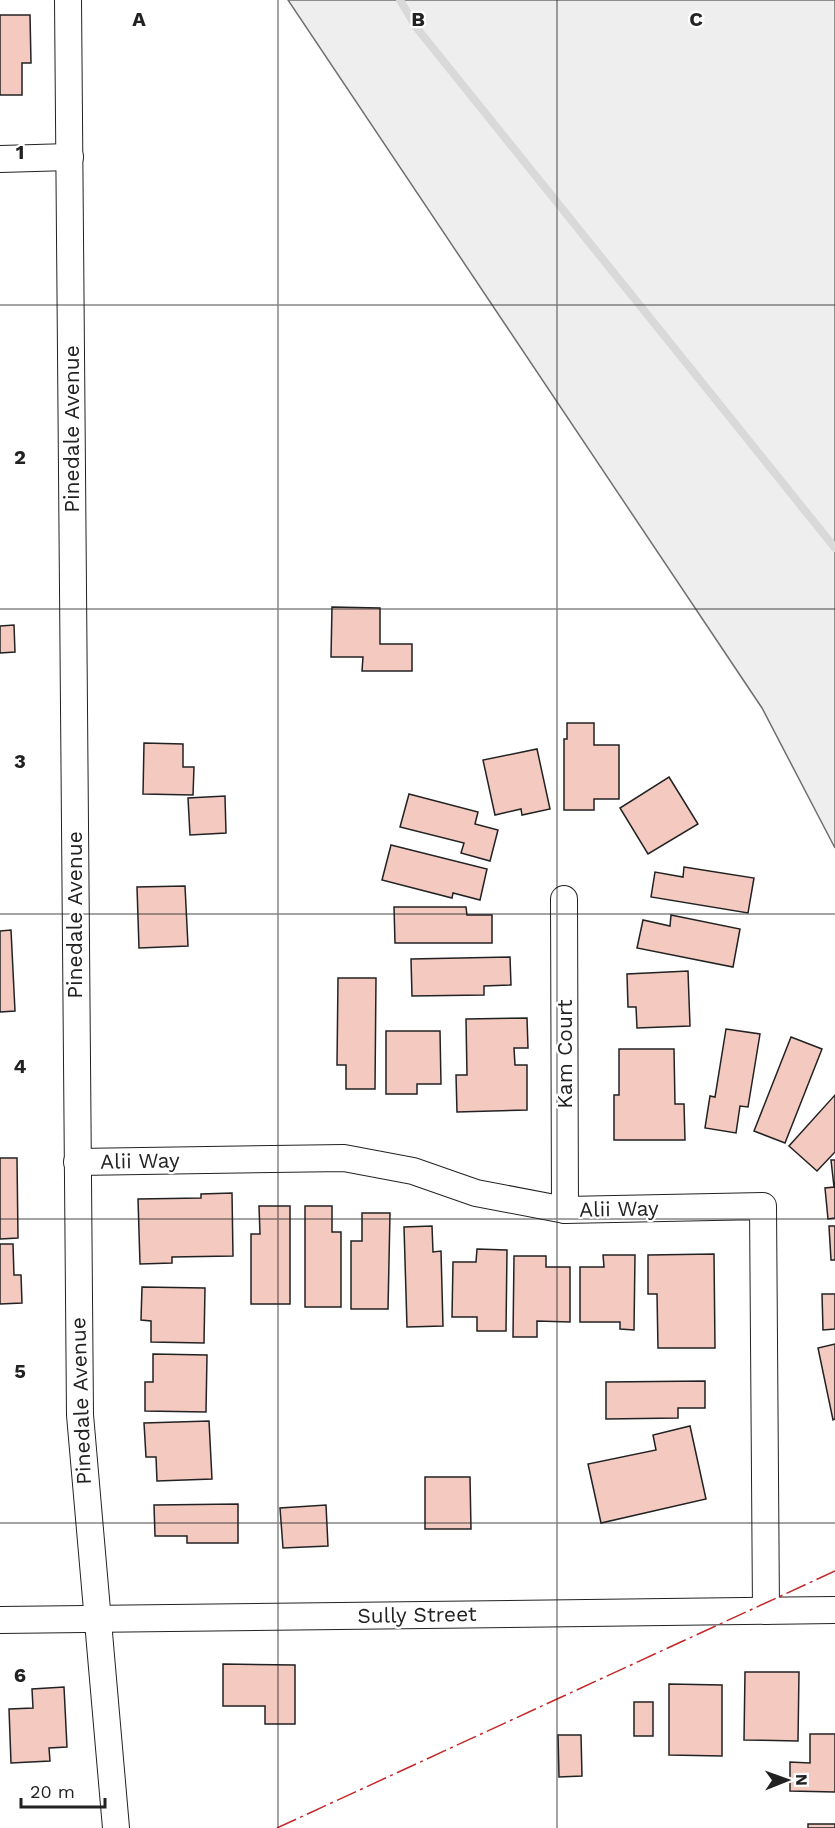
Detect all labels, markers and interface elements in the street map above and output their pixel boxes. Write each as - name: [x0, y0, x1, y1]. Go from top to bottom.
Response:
- text: A: [132, 7, 146, 31]
- text: B: [411, 7, 425, 31]
- text: C: [689, 7, 703, 31]
- text: 1: [16, 140, 24, 164]
- street label: Pinedale Avenue: [59, 345, 84, 513]
- text: 2: [14, 445, 26, 469]
- text: 3: [14, 749, 26, 773]
- street label: Pinedale Avenue: [62, 831, 87, 999]
- street label: Kam Court: [552, 999, 577, 1109]
- text: 4: [14, 1054, 27, 1078]
- street label: Alii Way: [100, 1147, 180, 1174]
- street label: Alii Way: [579, 1195, 659, 1222]
- street label: Pinedale Avenue: [65, 1317, 96, 1485]
- text: 5: [14, 1359, 26, 1383]
- street label: Sully Street: [357, 1601, 477, 1628]
- text: 6: [14, 1663, 26, 1687]
- north arrow: [757, 1750, 817, 1810]
- scale bar: [21, 1771, 105, 1809]
- text: N: [792, 1774, 811, 1786]
- text: 20 m: [30, 1781, 75, 1802]

